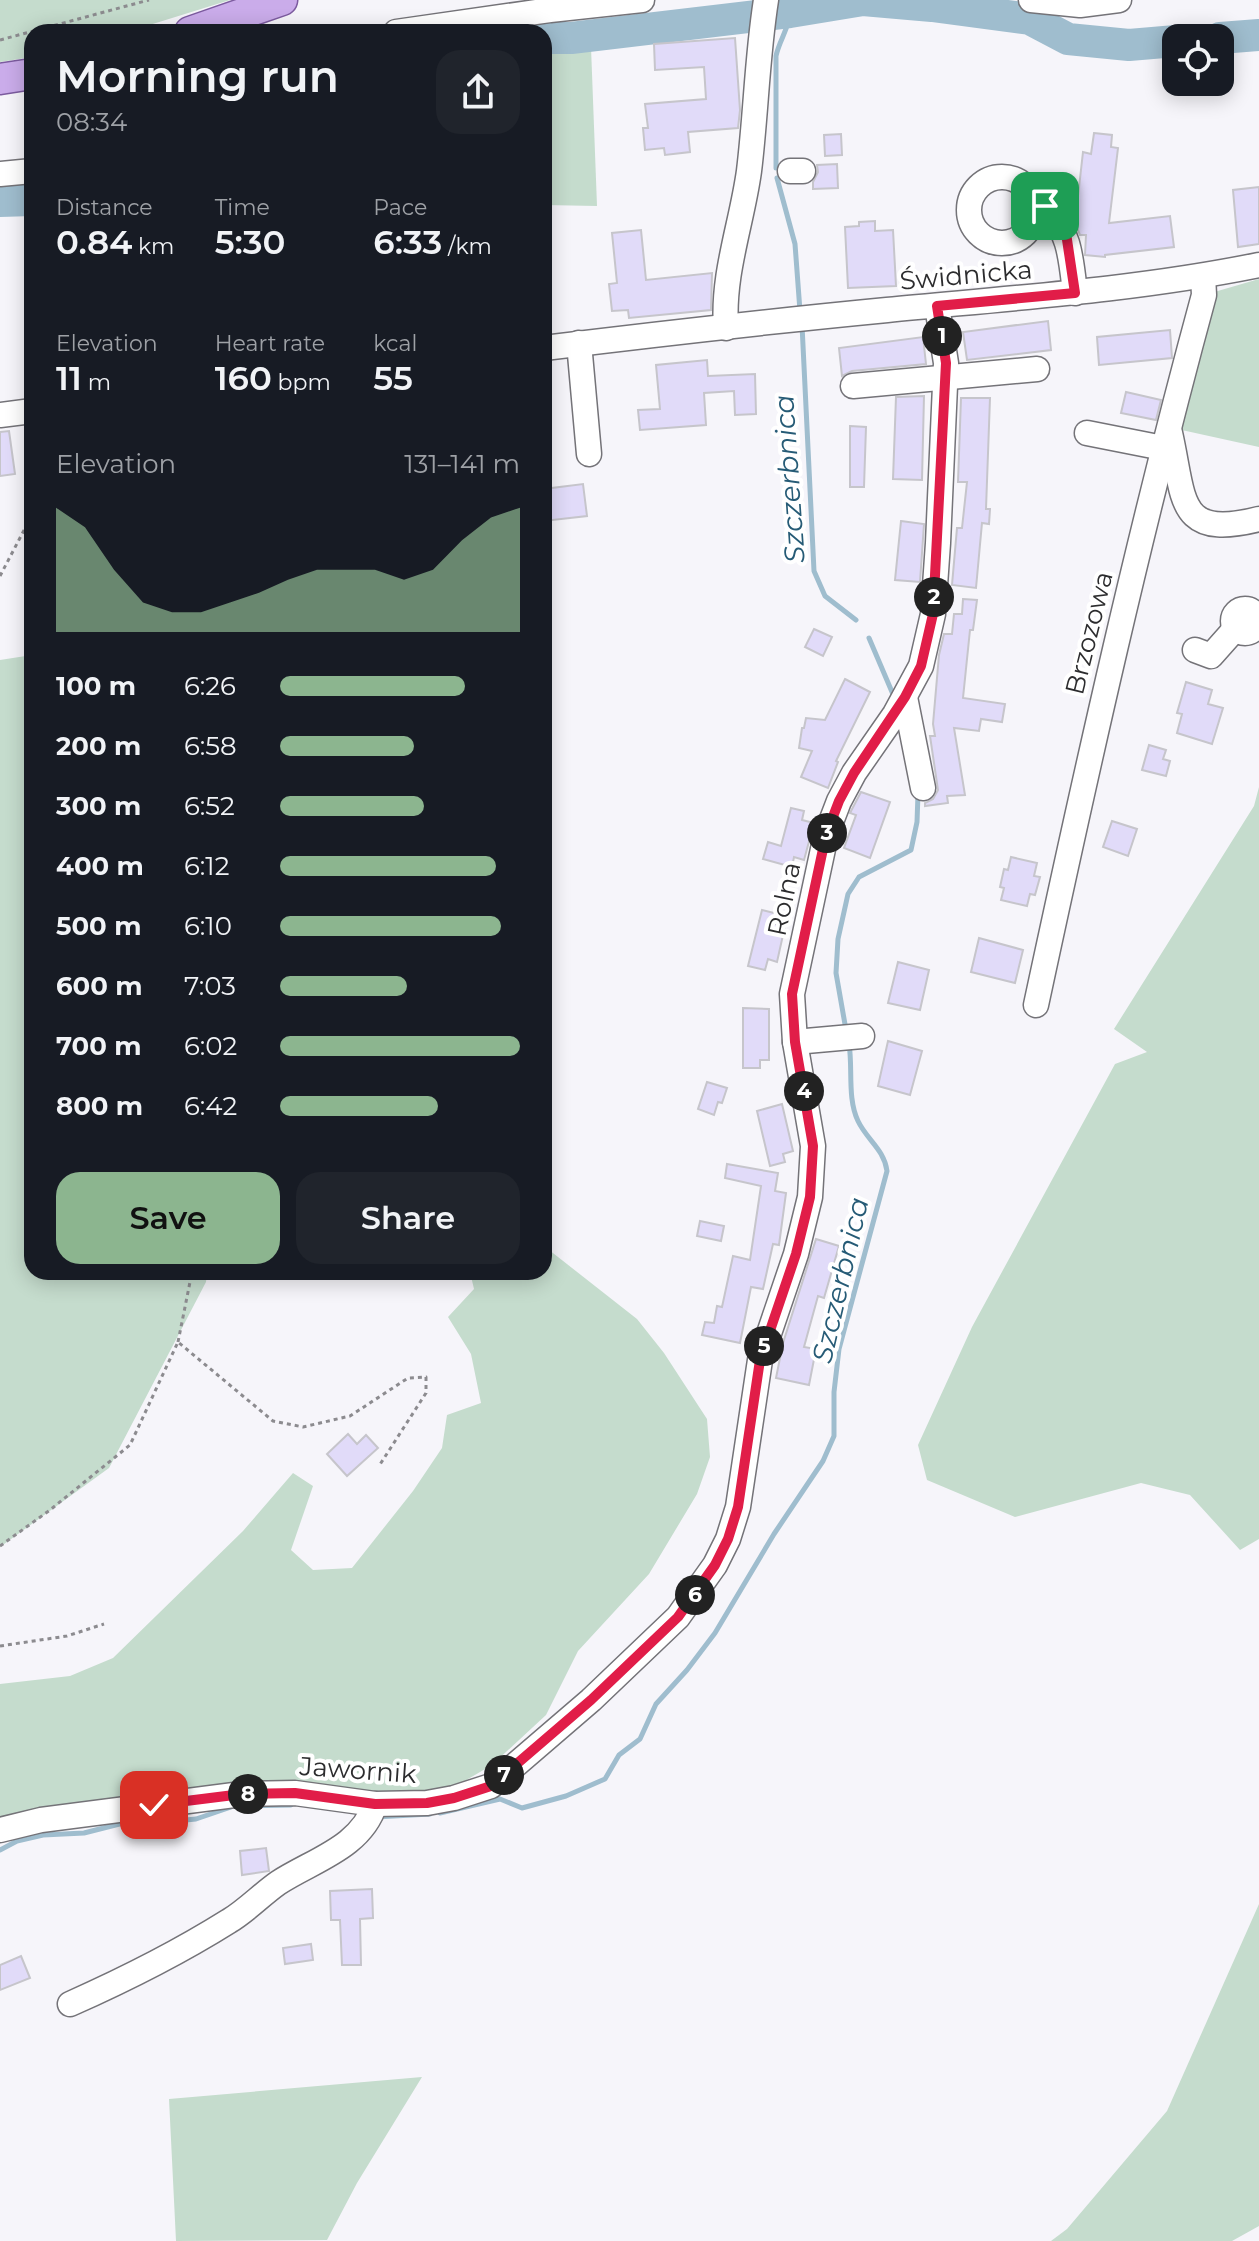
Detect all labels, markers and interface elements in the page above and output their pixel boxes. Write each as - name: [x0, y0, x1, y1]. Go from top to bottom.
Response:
- map controls: [1162, 24, 1234, 96]
- button: locate: [1162, 24, 1234, 96]
- text: Morning run: [56, 49, 339, 103]
- button: share: [436, 50, 520, 134]
- text: 08:34: [56, 106, 127, 138]
- pin: [1011, 172, 1079, 240]
- icon: arrive: [1023, 184, 1067, 228]
- text: Distance: [56, 194, 153, 221]
- text: Time: [215, 194, 270, 221]
- text: Pace: [373, 194, 427, 221]
- text: 0.84: [56, 221, 132, 263]
- text: 5:30: [215, 221, 285, 263]
- text: 6:33: [373, 221, 442, 263]
- text: km: [132, 233, 174, 260]
- text: /km: [442, 233, 492, 260]
- street label: Świdnicka: [898, 253, 1034, 297]
- pin: 1: [922, 316, 962, 356]
- text: 1: [938, 322, 946, 349]
- text: Elevation: [56, 330, 158, 357]
- text: Heart rate: [215, 330, 325, 357]
- text: kcal: [373, 330, 417, 357]
- text: 11: [56, 357, 82, 399]
- text: 160: [215, 357, 272, 399]
- text: 55: [373, 357, 413, 399]
- text: m: [82, 369, 111, 396]
- text: bpm: [272, 369, 331, 396]
- water label: Szczerbnica: [766, 394, 812, 564]
- text: Elevation: [56, 448, 176, 480]
- text: 131–141 m: [404, 448, 520, 480]
- street label: Brzozowa: [1058, 568, 1120, 698]
- pin: 2: [914, 577, 954, 617]
- text: 2: [928, 583, 940, 610]
- text: 100 m: [56, 670, 136, 702]
- text: 6:26: [184, 670, 236, 702]
- text: 200 m: [56, 730, 141, 762]
- text: 6:58: [184, 730, 237, 762]
- text: 300 m: [56, 790, 141, 822]
- text: 6:52: [184, 790, 235, 822]
- pin: 3: [807, 813, 847, 853]
- text: 3: [820, 819, 834, 846]
- text: 400 m: [56, 850, 144, 882]
- text: 6:12: [184, 850, 230, 882]
- street label: Rolna: [761, 859, 807, 939]
- text: 500 m: [56, 910, 141, 942]
- text: 6:10: [184, 910, 232, 942]
- text: 600 m: [56, 970, 143, 1002]
- text: 7:03: [184, 970, 236, 1002]
- text: 700 m: [56, 1030, 142, 1062]
- text: 6:02: [184, 1030, 237, 1062]
- pin: 4: [784, 1071, 824, 1111]
- text: 4: [796, 1077, 812, 1104]
- text: 800 m: [56, 1090, 143, 1122]
- text: 6:42: [184, 1090, 237, 1122]
- button: Save: [56, 1172, 280, 1264]
- button: Share: [296, 1172, 520, 1264]
- water label: Szczerbnica: [804, 1194, 876, 1366]
- pin: 5: [744, 1326, 784, 1366]
- text: 5: [757, 1332, 771, 1359]
- pin: 6: [675, 1575, 715, 1615]
- text: 6: [688, 1581, 702, 1608]
- street label: Jawornik: [297, 1750, 418, 1790]
- pin: 7: [484, 1755, 524, 1795]
- text: 7: [497, 1761, 511, 1788]
- pin: [120, 1771, 188, 1839]
- pin: 8: [228, 1774, 268, 1814]
- text: 8: [241, 1780, 255, 1807]
- icon: check: [132, 1783, 176, 1827]

